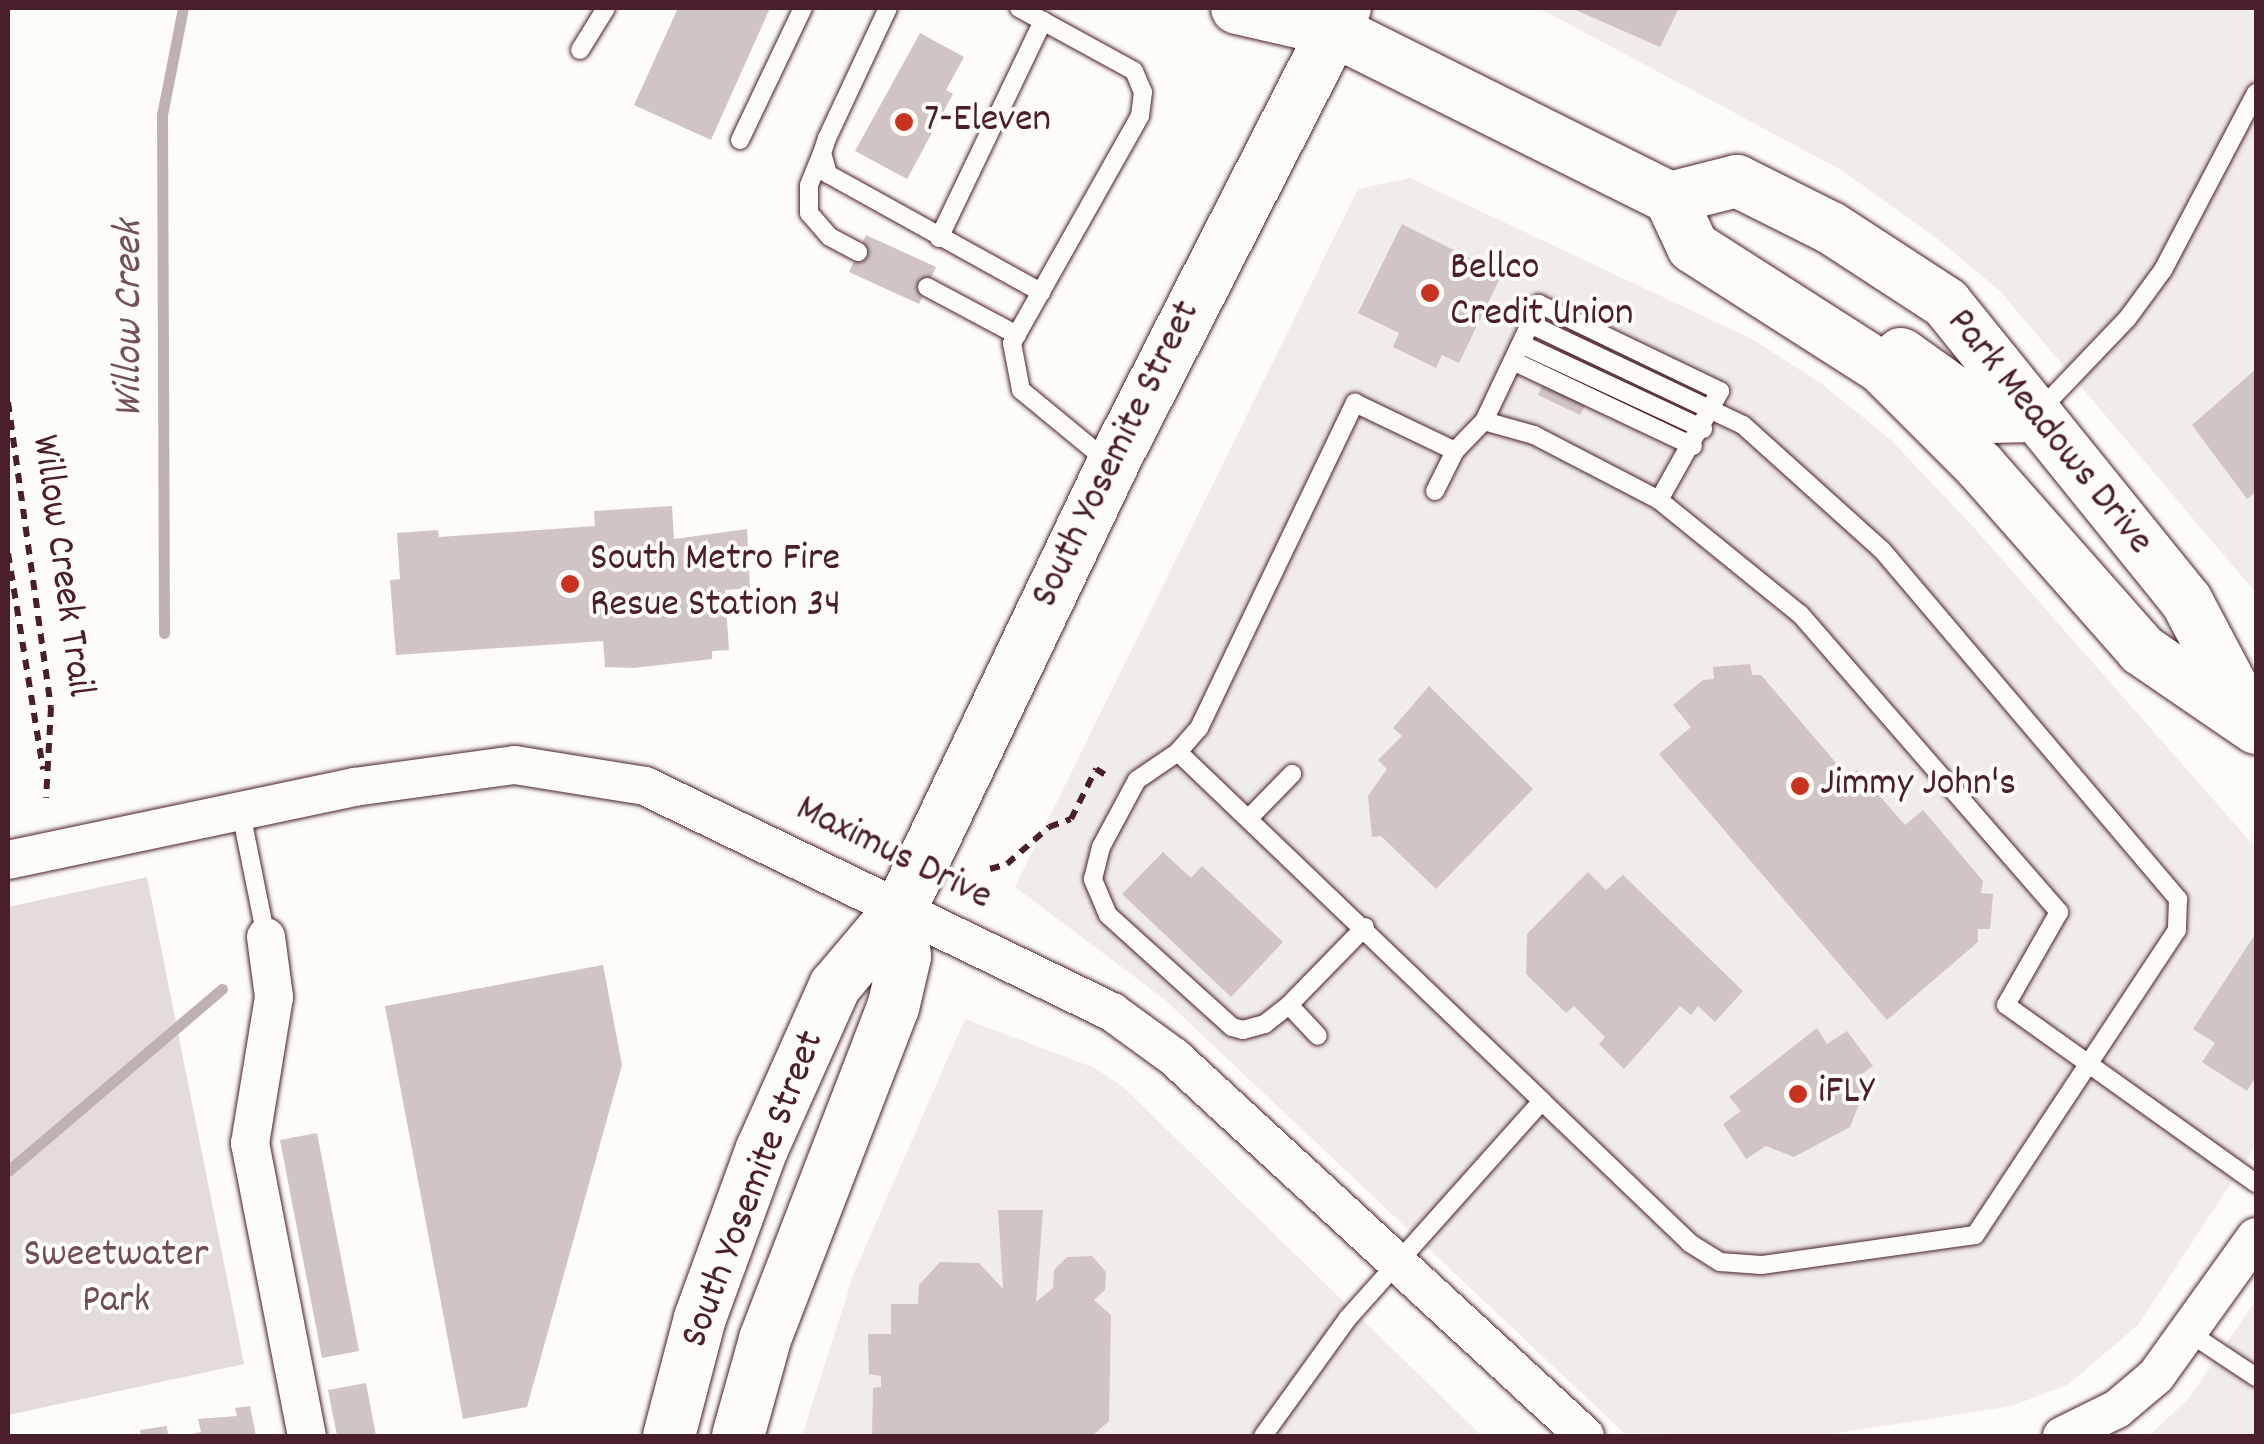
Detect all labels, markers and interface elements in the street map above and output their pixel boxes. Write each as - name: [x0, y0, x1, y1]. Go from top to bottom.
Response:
- place label: 7-Eleven: [924, 98, 1051, 146]
- marker: 7-Eleven: [893, 111, 915, 133]
- water label: Willow Creek: [106, 220, 156, 418]
- place label: Bellco Credit Union: [1450, 246, 1634, 340]
- marker: Bellco Credit Union: [1419, 282, 1441, 304]
- street label: South Yosemite Street: [1023, 294, 1213, 616]
- street label: Park Meadows Drive: [1934, 300, 2162, 566]
- street label: Willow Creek Trail: [18, 432, 102, 700]
- place label: South Metro Fire Resue Station 34: [590, 537, 841, 631]
- marker: South Metro Fire Resue Station 34: [559, 573, 581, 595]
- place label: Jimmy John's: [1820, 762, 2016, 810]
- marker: Jimmy John's: [1789, 775, 1811, 797]
- street label: Maximus Drive: [787, 787, 999, 923]
- street label: South Yosemite Street: [673, 1025, 837, 1355]
- place label: iFLY: [1818, 1070, 1874, 1118]
- marker: iFLY: [1787, 1083, 1809, 1105]
- park label: Sweetwater Park: [23, 1233, 209, 1327]

